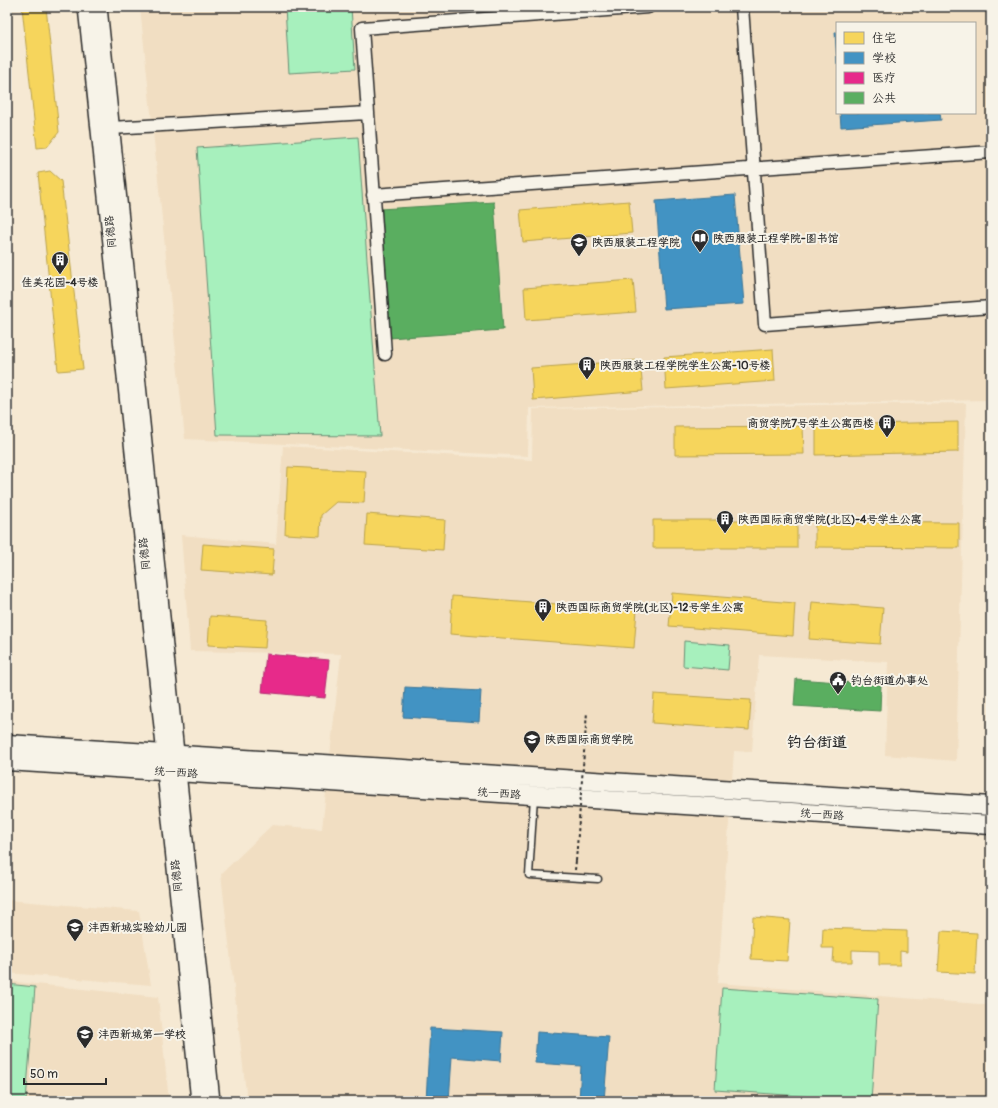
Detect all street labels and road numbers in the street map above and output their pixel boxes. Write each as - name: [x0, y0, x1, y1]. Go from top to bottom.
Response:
- street label: 同德路: [102, 215, 119, 249]
- street label: 同德路: [136, 537, 153, 571]
- street label: 统一西路: [154, 764, 198, 781]
- street label: 统一西路: [477, 785, 521, 802]
- street label: 统一西路: [800, 806, 844, 823]
- street label: 同德路: [168, 859, 185, 893]

